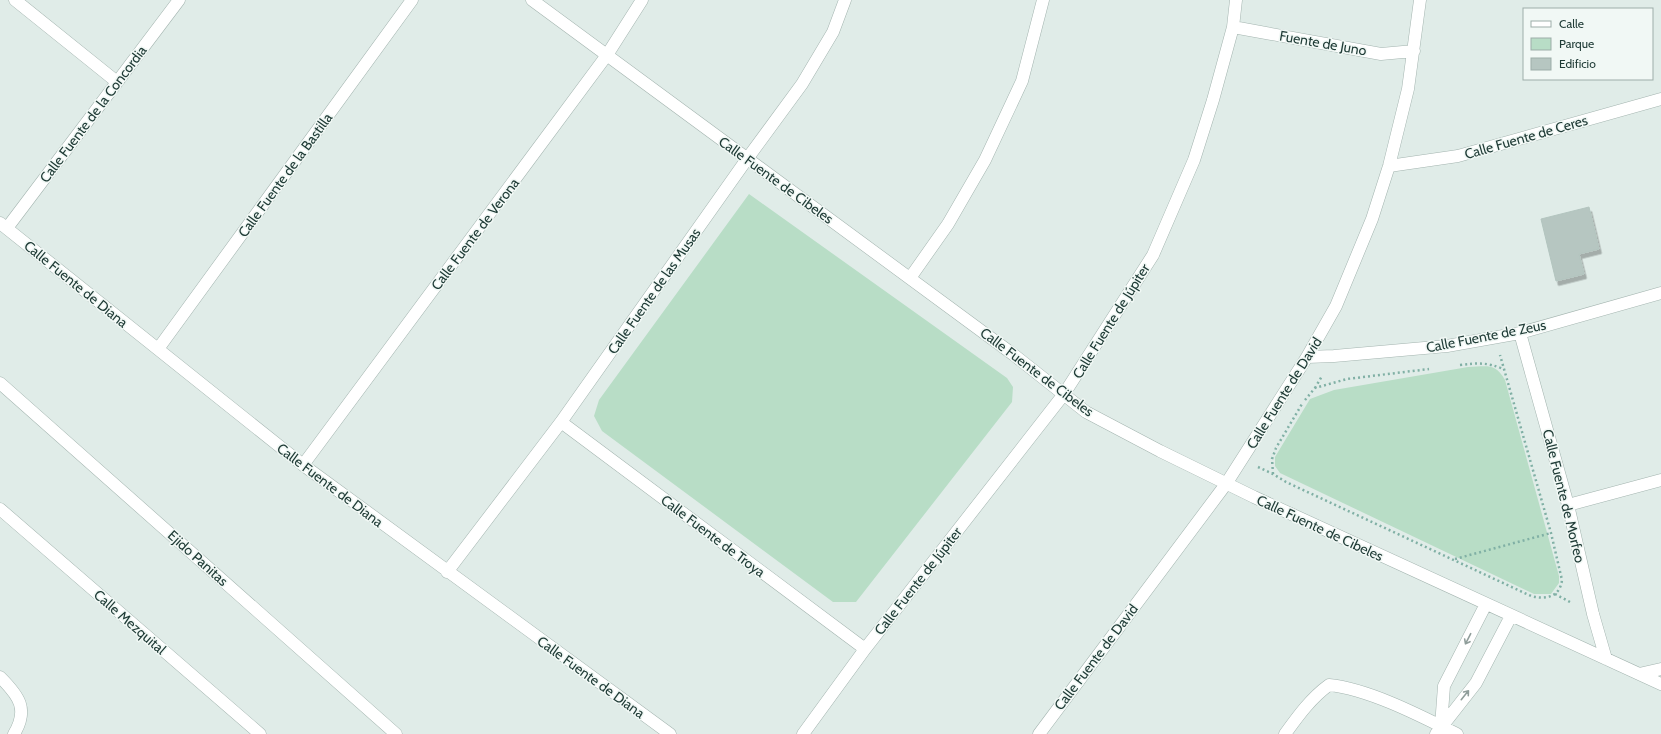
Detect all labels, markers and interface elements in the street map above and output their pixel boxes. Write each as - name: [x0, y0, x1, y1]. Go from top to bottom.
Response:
- legend: [1523, 8, 1653, 80]
- text: Calle: [1559, 16, 1584, 31]
- street label: Fuente de Juno: [1278, 26, 1368, 60]
- text: Parque: [1559, 36, 1594, 51]
- street label: Calle Fuente de la Concordia: [36, 42, 151, 186]
- text: Edificio: [1559, 56, 1596, 71]
- street label: Calle Fuente de la Bastilla: [234, 109, 336, 241]
- street label: Calle Fuente de Ceres: [1462, 111, 1590, 163]
- street label: Calle Fuente de Cibeles: [715, 132, 837, 228]
- street label: Calle Fuente de Verona: [427, 174, 523, 294]
- street label: Calle Fuente de las Musas: [604, 224, 705, 358]
- street label: Calle Fuente de Diana: [20, 237, 132, 332]
- street label: Calle Fuente de Júpiter: [1068, 260, 1154, 382]
- street label: Calle Fuente de Zeus: [1424, 316, 1548, 356]
- street label: Calle Fuente de Cibeles: [977, 323, 1097, 421]
- street label: Calle Fuente de David: [1242, 334, 1326, 452]
- street label: Calle Fuente de Morfeo: [1539, 427, 1589, 565]
- street label: Calle Fuente de Diana: [273, 439, 387, 531]
- street label: Calle Fuente de Troya: [657, 491, 769, 581]
- street label: Calle Fuente de Cibeles: [1254, 491, 1386, 565]
- street label: Calle Fuente de Júpiter: [870, 523, 966, 639]
- street label: Ejido Panitas: [164, 526, 232, 590]
- street label: Calle Mezquital: [90, 586, 170, 659]
- street label: Calle Fuente de David: [1050, 600, 1142, 714]
- street label: Calle Fuente de Diana: [534, 632, 649, 722]
- one-way arrow: [1463, 633, 1471, 645]
- one-way arrow: [1461, 690, 1470, 701]

